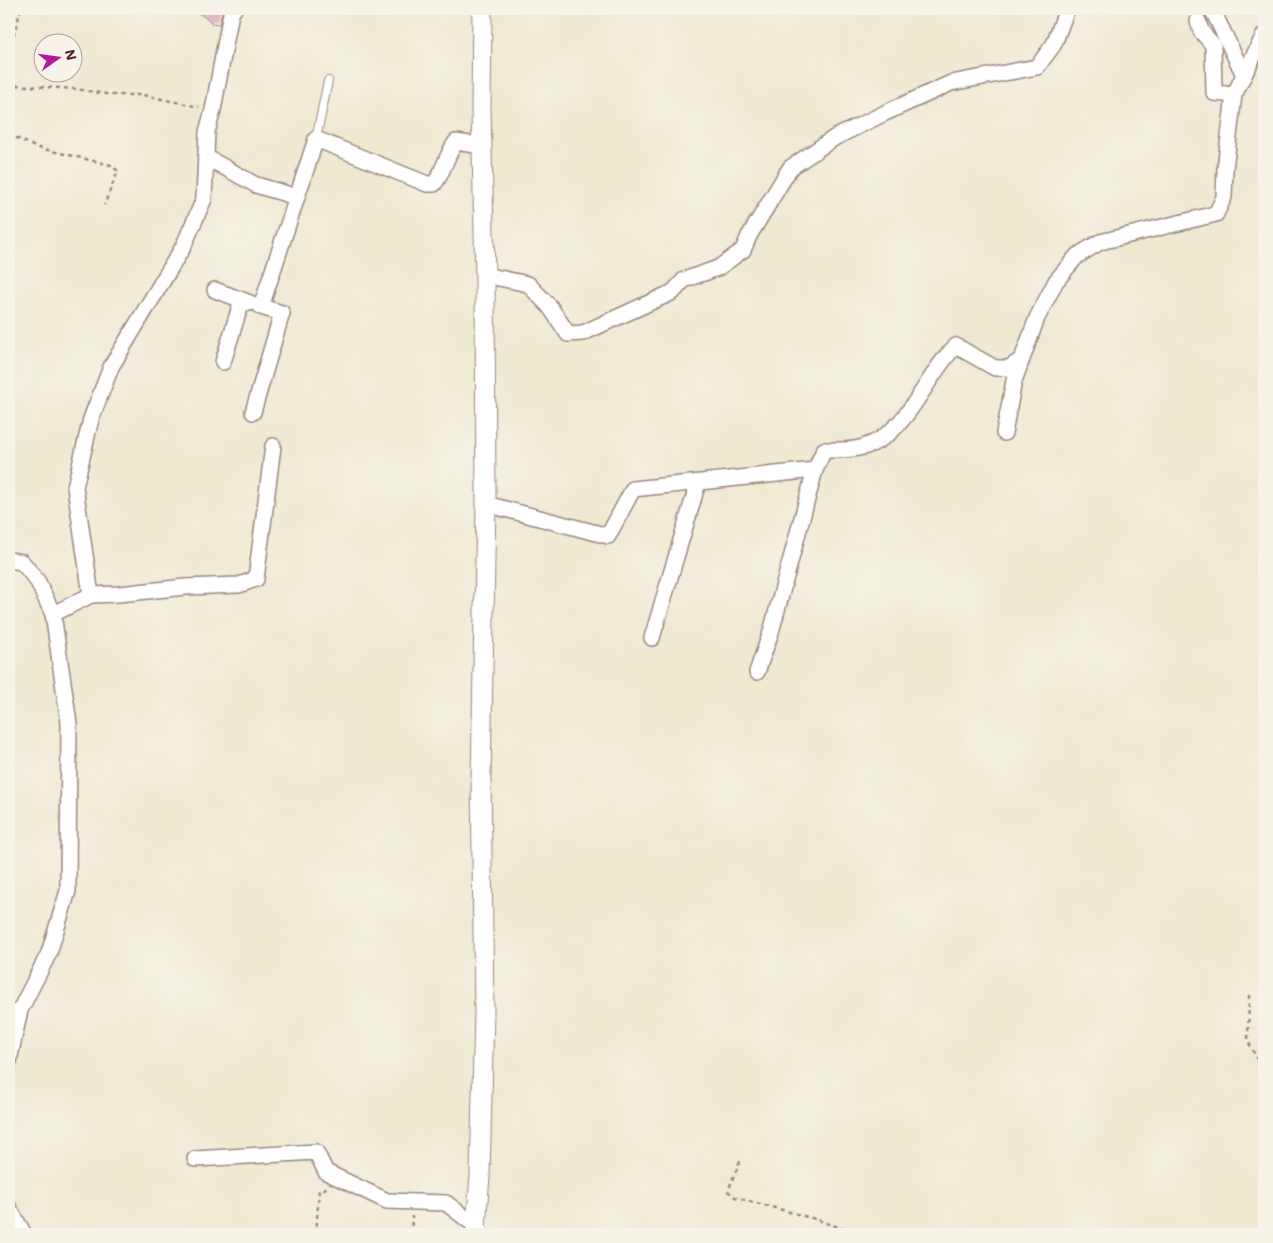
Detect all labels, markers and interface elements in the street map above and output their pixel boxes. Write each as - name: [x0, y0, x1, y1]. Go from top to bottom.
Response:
- north arrow: [32, 32, 82, 82]
- text: N: [61, 47, 82, 62]

